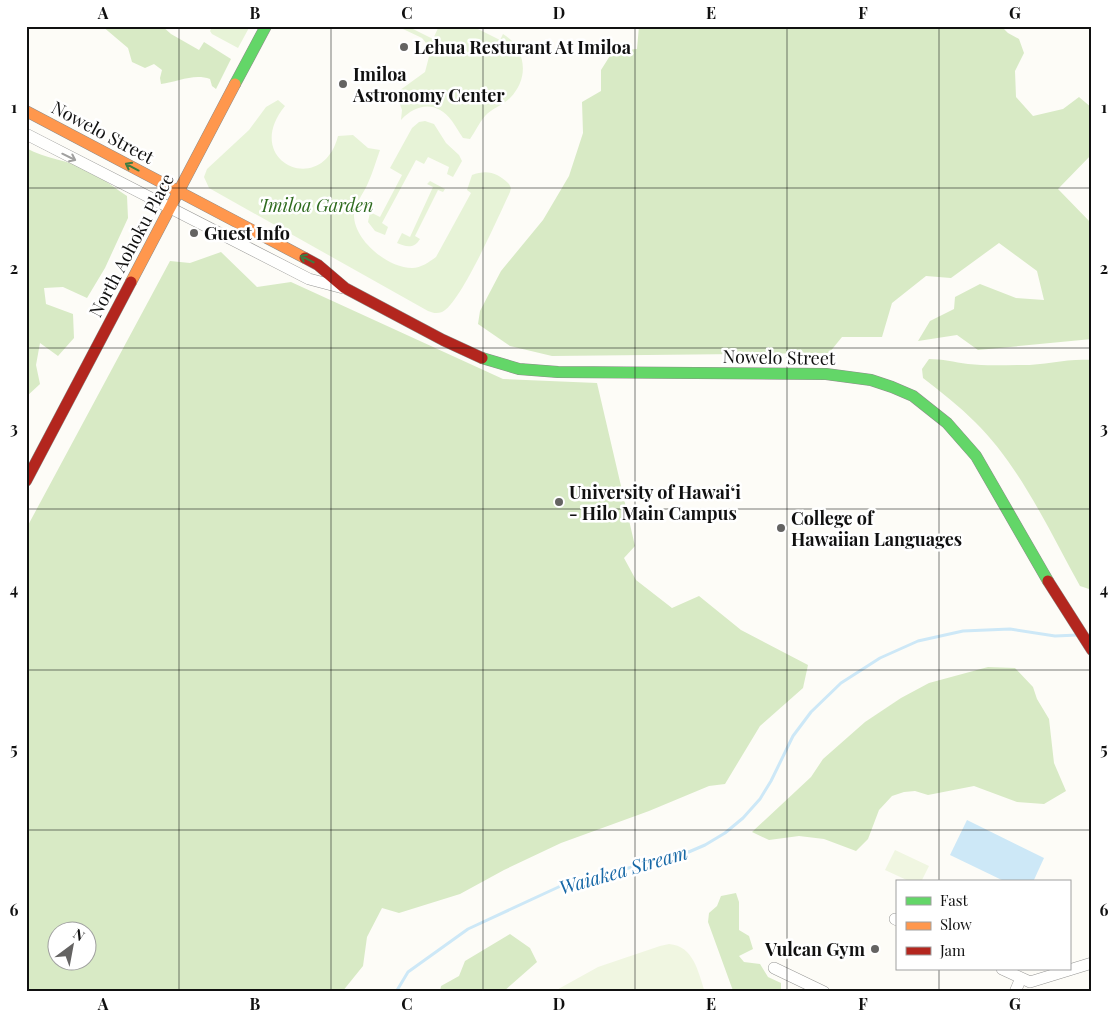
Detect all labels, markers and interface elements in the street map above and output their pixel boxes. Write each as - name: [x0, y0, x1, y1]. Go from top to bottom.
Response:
- text: A: [97, 2, 109, 23]
- text: B: [250, 2, 261, 23]
- text: C: [401, 2, 413, 23]
- text: D: [553, 2, 565, 23]
- text: E: [706, 2, 716, 23]
- text: F: [858, 2, 868, 23]
- text: G: [1009, 2, 1021, 23]
- place label: Lehua Resturant At Imiloa: [414, 35, 632, 59]
- marker: Lehua Resturant At Imiloa: [398, 41, 410, 53]
- place label: Imiloa Astronomy Center: [352, 62, 505, 107]
- marker: Imiloa Astronomy Center: [337, 78, 349, 90]
- street label: Nowelo Street: [48, 95, 159, 169]
- text: 1: [11, 96, 17, 117]
- text: 1: [1101, 96, 1107, 117]
- one-way arrow: [61, 153, 76, 162]
- one-way arrow: [125, 162, 140, 171]
- street label: North Aohoku Place: [83, 169, 179, 321]
- park label: 'Imiloa Garden: [259, 193, 373, 217]
- place label: Guest Info: [204, 221, 290, 245]
- marker: Guest Info: [188, 227, 200, 239]
- one-way arrow: [299, 254, 314, 264]
- text: 2: [10, 257, 18, 278]
- text: 2: [1100, 257, 1108, 278]
- street label: Nowelo Street: [723, 344, 836, 370]
- text: 3: [10, 417, 18, 438]
- text: 3: [1100, 417, 1108, 438]
- place label: University of Hawaiʻi - Hilo Main Campus: [569, 480, 741, 525]
- marker: University of Hawaiʻi - Hilo Main Campus: [553, 496, 565, 508]
- place label: College of Hawaiian Languages: [791, 506, 962, 551]
- marker: College of Hawaiian Languages: [775, 522, 787, 534]
- text: 4: [10, 578, 18, 599]
- text: 4: [1100, 578, 1108, 599]
- text: 5: [10, 738, 18, 759]
- text: 5: [1100, 738, 1108, 759]
- water label: Waiakea Stream: [556, 838, 690, 900]
- legend: [896, 880, 1070, 970]
- text: Fast: [940, 890, 969, 910]
- text: 6: [10, 899, 19, 920]
- text: 6: [1100, 899, 1109, 920]
- text: Slow: [940, 914, 972, 934]
- north arrow: [48, 920, 98, 970]
- text: N: [70, 924, 88, 945]
- place label: Vulcan Gym: [764, 937, 866, 961]
- text: Jam: [939, 940, 966, 960]
- marker: Vulcan Gym: [869, 943, 881, 955]
- text: A: [97, 993, 109, 1014]
- text: B: [250, 993, 261, 1014]
- text: C: [401, 993, 413, 1014]
- text: D: [553, 993, 565, 1014]
- text: E: [706, 993, 716, 1014]
- text: F: [858, 993, 868, 1014]
- text: G: [1009, 993, 1021, 1014]

